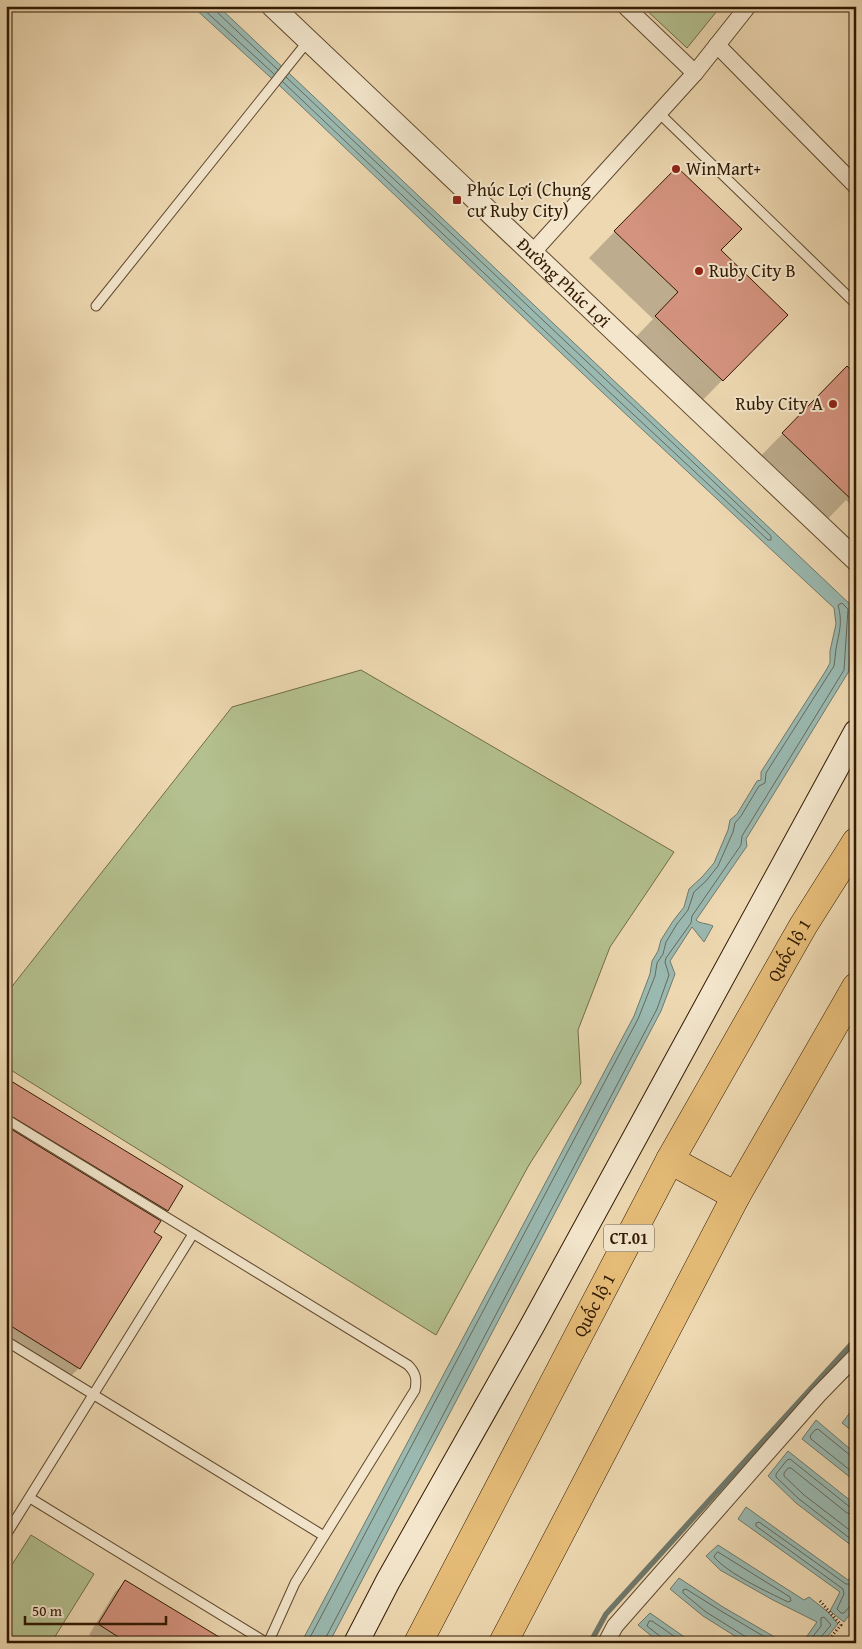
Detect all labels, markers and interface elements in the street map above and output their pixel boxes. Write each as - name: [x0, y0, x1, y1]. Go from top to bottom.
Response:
- place label: WinMart+: [686, 155, 761, 182]
- marker: WinMart+: [670, 163, 682, 175]
- place label: Phúc Lợi (Chung cư Ruby City): [467, 176, 591, 224]
- marker: Phúc Lợi (Chung cư Ruby City): [451, 194, 463, 206]
- street label: Đường Phúc Lợi: [511, 231, 617, 334]
- place label: Ruby City B: [709, 257, 796, 284]
- marker: Ruby City B: [693, 265, 705, 277]
- place label: Ruby City A: [736, 390, 823, 417]
- marker: Ruby City A: [827, 398, 839, 410]
- street label: Quốc lộ 1: [760, 913, 817, 987]
- road number: CT.01: [604, 1224, 654, 1252]
- street label: Quốc lộ 1: [566, 1268, 622, 1342]
- scale bar: [25, 1594, 166, 1626]
- text: 50 m: [32, 1600, 63, 1621]

